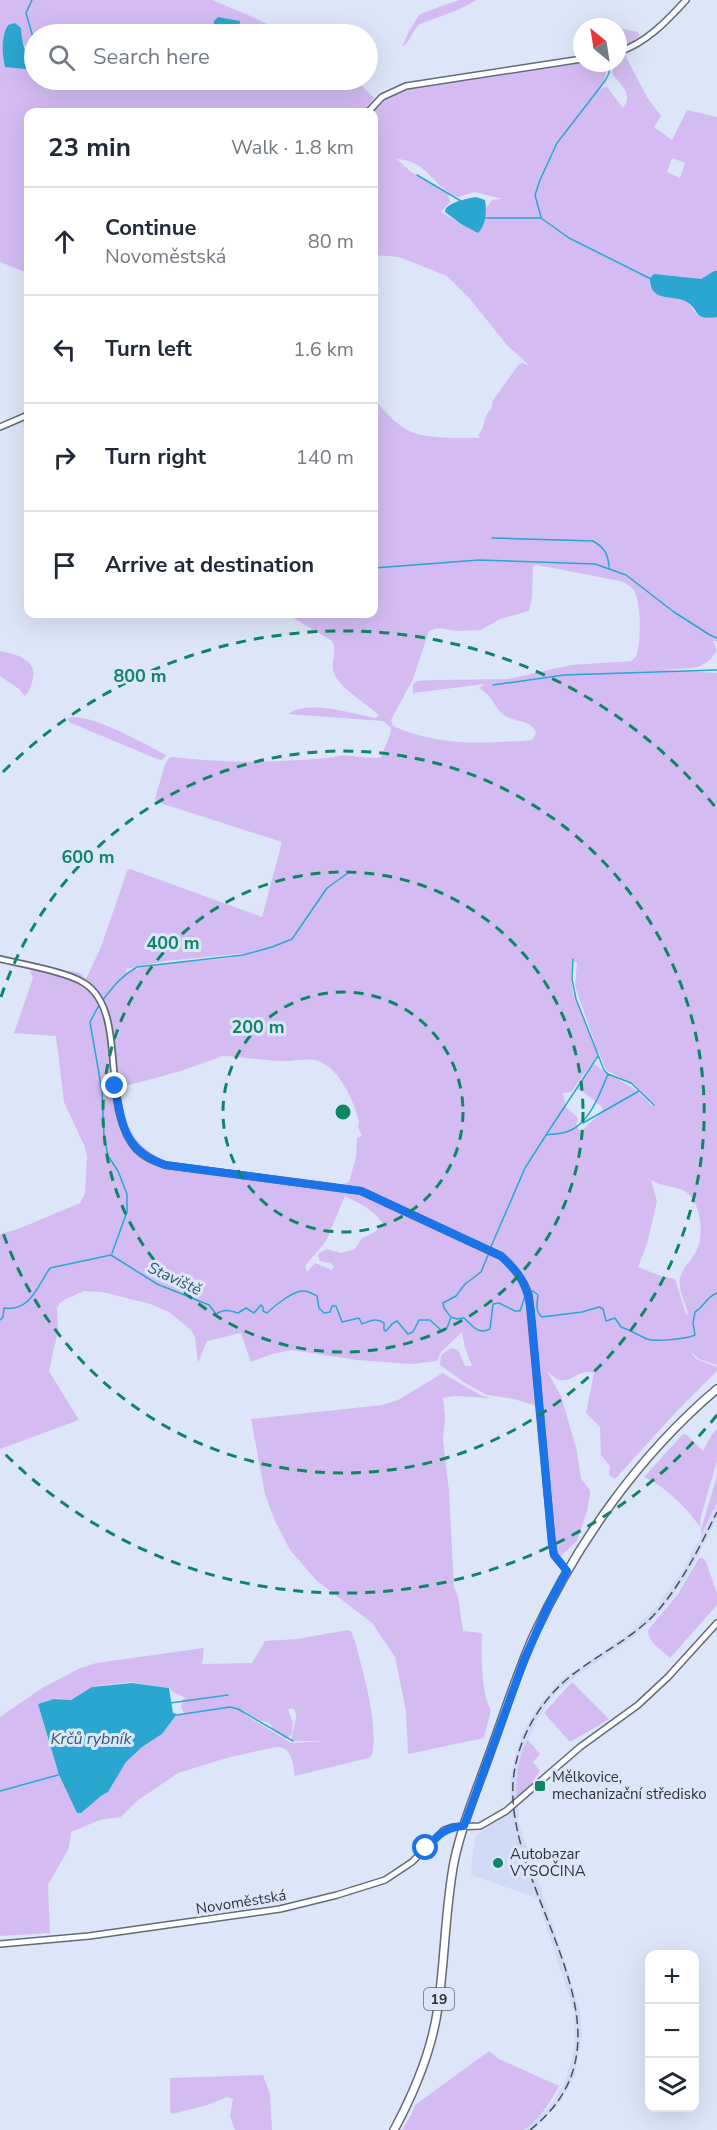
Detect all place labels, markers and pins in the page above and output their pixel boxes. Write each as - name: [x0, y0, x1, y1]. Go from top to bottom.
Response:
- centre of rings: [333, 1102, 353, 1122]
- place label: Mělkovice, mechanizační středisko: [552, 1767, 707, 1804]
- marker: Mělkovice, mechanizační středisko: [533, 1779, 547, 1793]
- place label: Autobazar VYSOČINA: [509, 1844, 586, 1881]
- marker: Autobazar VYSOČINA: [491, 1856, 505, 1870]

